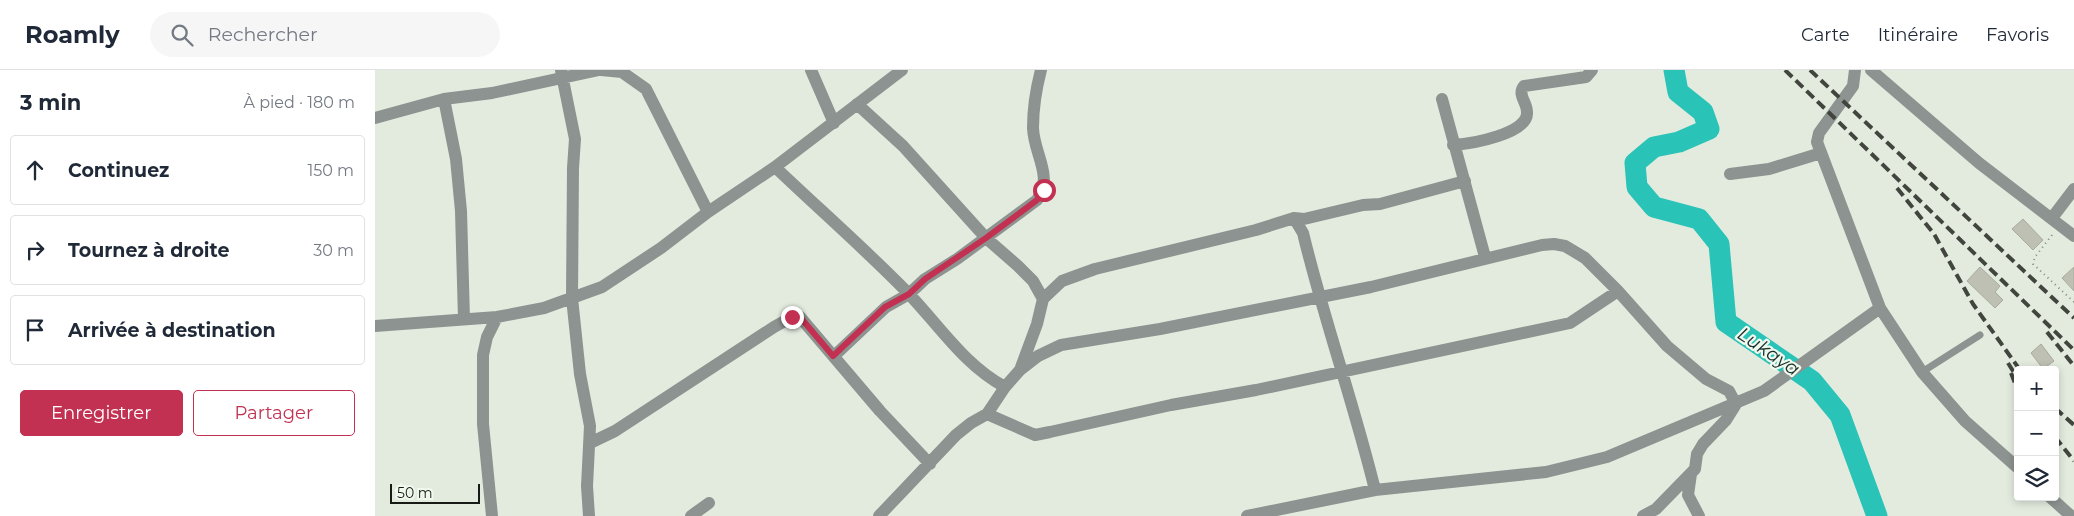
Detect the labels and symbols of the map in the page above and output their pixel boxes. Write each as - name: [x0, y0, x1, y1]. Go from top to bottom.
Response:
- route start: [1033, 179, 1056, 202]
- route end: [781, 306, 804, 329]
- water label: Lukaya: [1733, 322, 1804, 381]
- scale bar: [390, 481, 480, 504]

